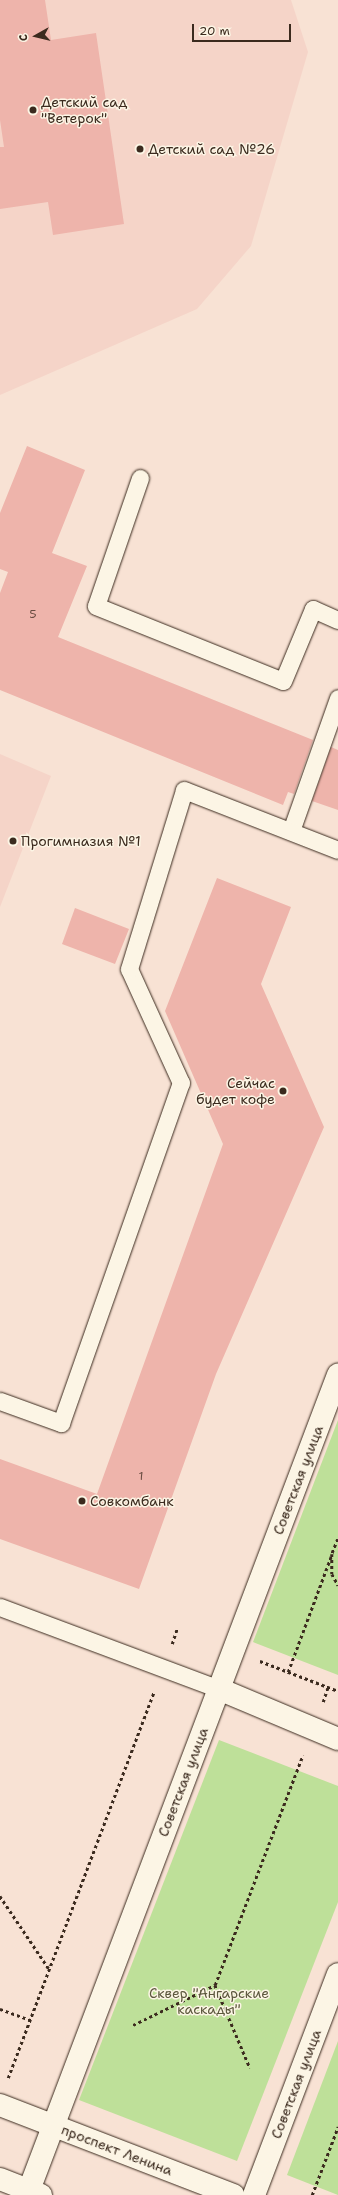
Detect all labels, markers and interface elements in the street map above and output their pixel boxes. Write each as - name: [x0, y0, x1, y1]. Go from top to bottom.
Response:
- north arrow: [16, 16, 56, 56]
- scale bar: [194, 16, 293, 42]
- text: 20 m: [199, 23, 230, 39]
- text: С: [16, 33, 32, 42]
- place label: Детский сад "Ветерок": [41, 94, 127, 126]
- marker: Детский сад "Ветерок": [28, 105, 38, 115]
- place label: Детский сад №26: [148, 141, 275, 157]
- marker: Детский сад №26: [135, 144, 145, 154]
- house number: 5: [29, 608, 37, 622]
- place label: Прогимназия №1: [21, 833, 141, 849]
- marker: Прогимназия №1: [8, 836, 18, 846]
- place label: Сейчас будет кофе: [196, 1075, 275, 1108]
- marker: Сейчас будет кофе: [278, 1086, 288, 1096]
- street label: Советская улица: [269, 1423, 327, 1537]
- house number: 1: [138, 1470, 144, 1484]
- place label: Совкомбанк: [90, 1493, 174, 1509]
- marker: Совкомбанк: [77, 1496, 87, 1506]
- street label: Советская улица: [154, 1725, 212, 1839]
- park label: Сквер "Ангарские каскады": [149, 1985, 269, 2018]
- street label: Советская улица: [267, 2027, 325, 2141]
- street label: проспект Ленина: [59, 2121, 175, 2179]

